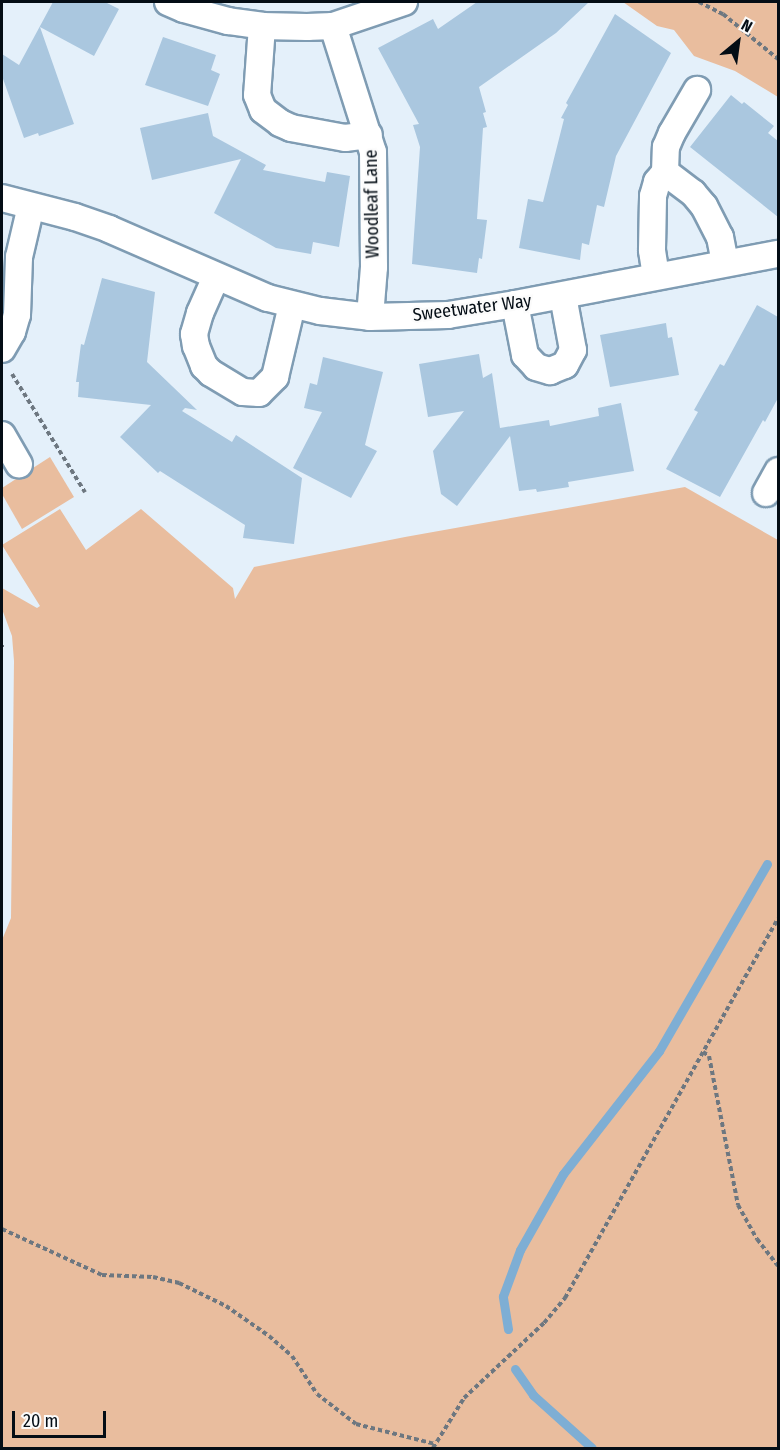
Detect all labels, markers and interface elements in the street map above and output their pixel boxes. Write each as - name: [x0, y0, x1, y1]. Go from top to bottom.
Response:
- north arrow: [708, 12, 768, 72]
- text: N: [738, 15, 756, 36]
- street label: Woodleaf Lane: [360, 149, 384, 259]
- street label: Sweetwater Way: [411, 290, 533, 326]
- scale bar: [15, 1399, 110, 1437]
- text: 20 m: [23, 1410, 58, 1432]

